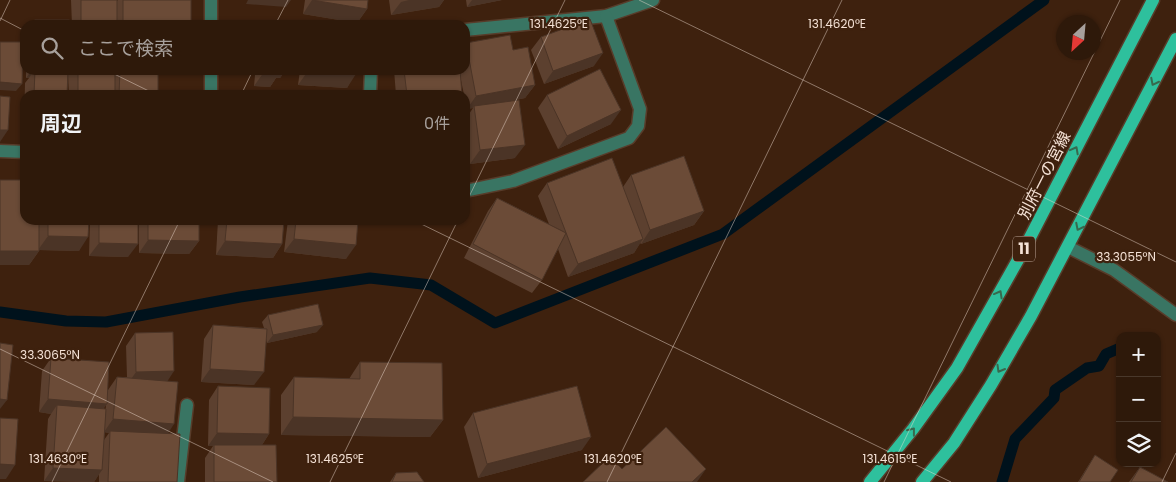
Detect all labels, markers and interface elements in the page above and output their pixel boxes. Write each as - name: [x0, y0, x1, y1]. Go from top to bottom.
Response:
- text: 131.4625°E: [530, 15, 588, 32]
- text: 131.4620°E: [808, 15, 866, 32]
- north arrow: [1056, 15, 1101, 60]
- search box: [20, 20, 470, 75]
- icon: search: [38, 34, 66, 62]
- text: ここで検索: [78, 35, 173, 62]
- one-way arrow: [1150, 77, 1160, 86]
- text: 周辺: [40, 109, 82, 138]
- text: 0件: [424, 112, 450, 135]
- street label: 別府一の宮線: [1012, 127, 1076, 223]
- one-way arrow: [1069, 146, 1079, 155]
- one-way arrow: [1075, 221, 1085, 230]
- road number: 11: [1013, 236, 1035, 262]
- text: 33.3055°N: [1096, 248, 1156, 265]
- one-way arrow: [993, 290, 1003, 299]
- map controls: [1116, 332, 1161, 467]
- button: +: [1116, 332, 1161, 377]
- text: 33.3065°N: [20, 346, 80, 363]
- one-way arrow: [997, 363, 1007, 372]
- button: −: [1116, 377, 1161, 422]
- button: layers: [1116, 422, 1161, 467]
- one-way arrow: [906, 427, 915, 436]
- text: 131.4630°E: [29, 450, 87, 467]
- text: 131.4625°E: [306, 450, 364, 467]
- text: 131.4620°E: [584, 450, 642, 467]
- text: 131.4615°E: [863, 450, 917, 467]

